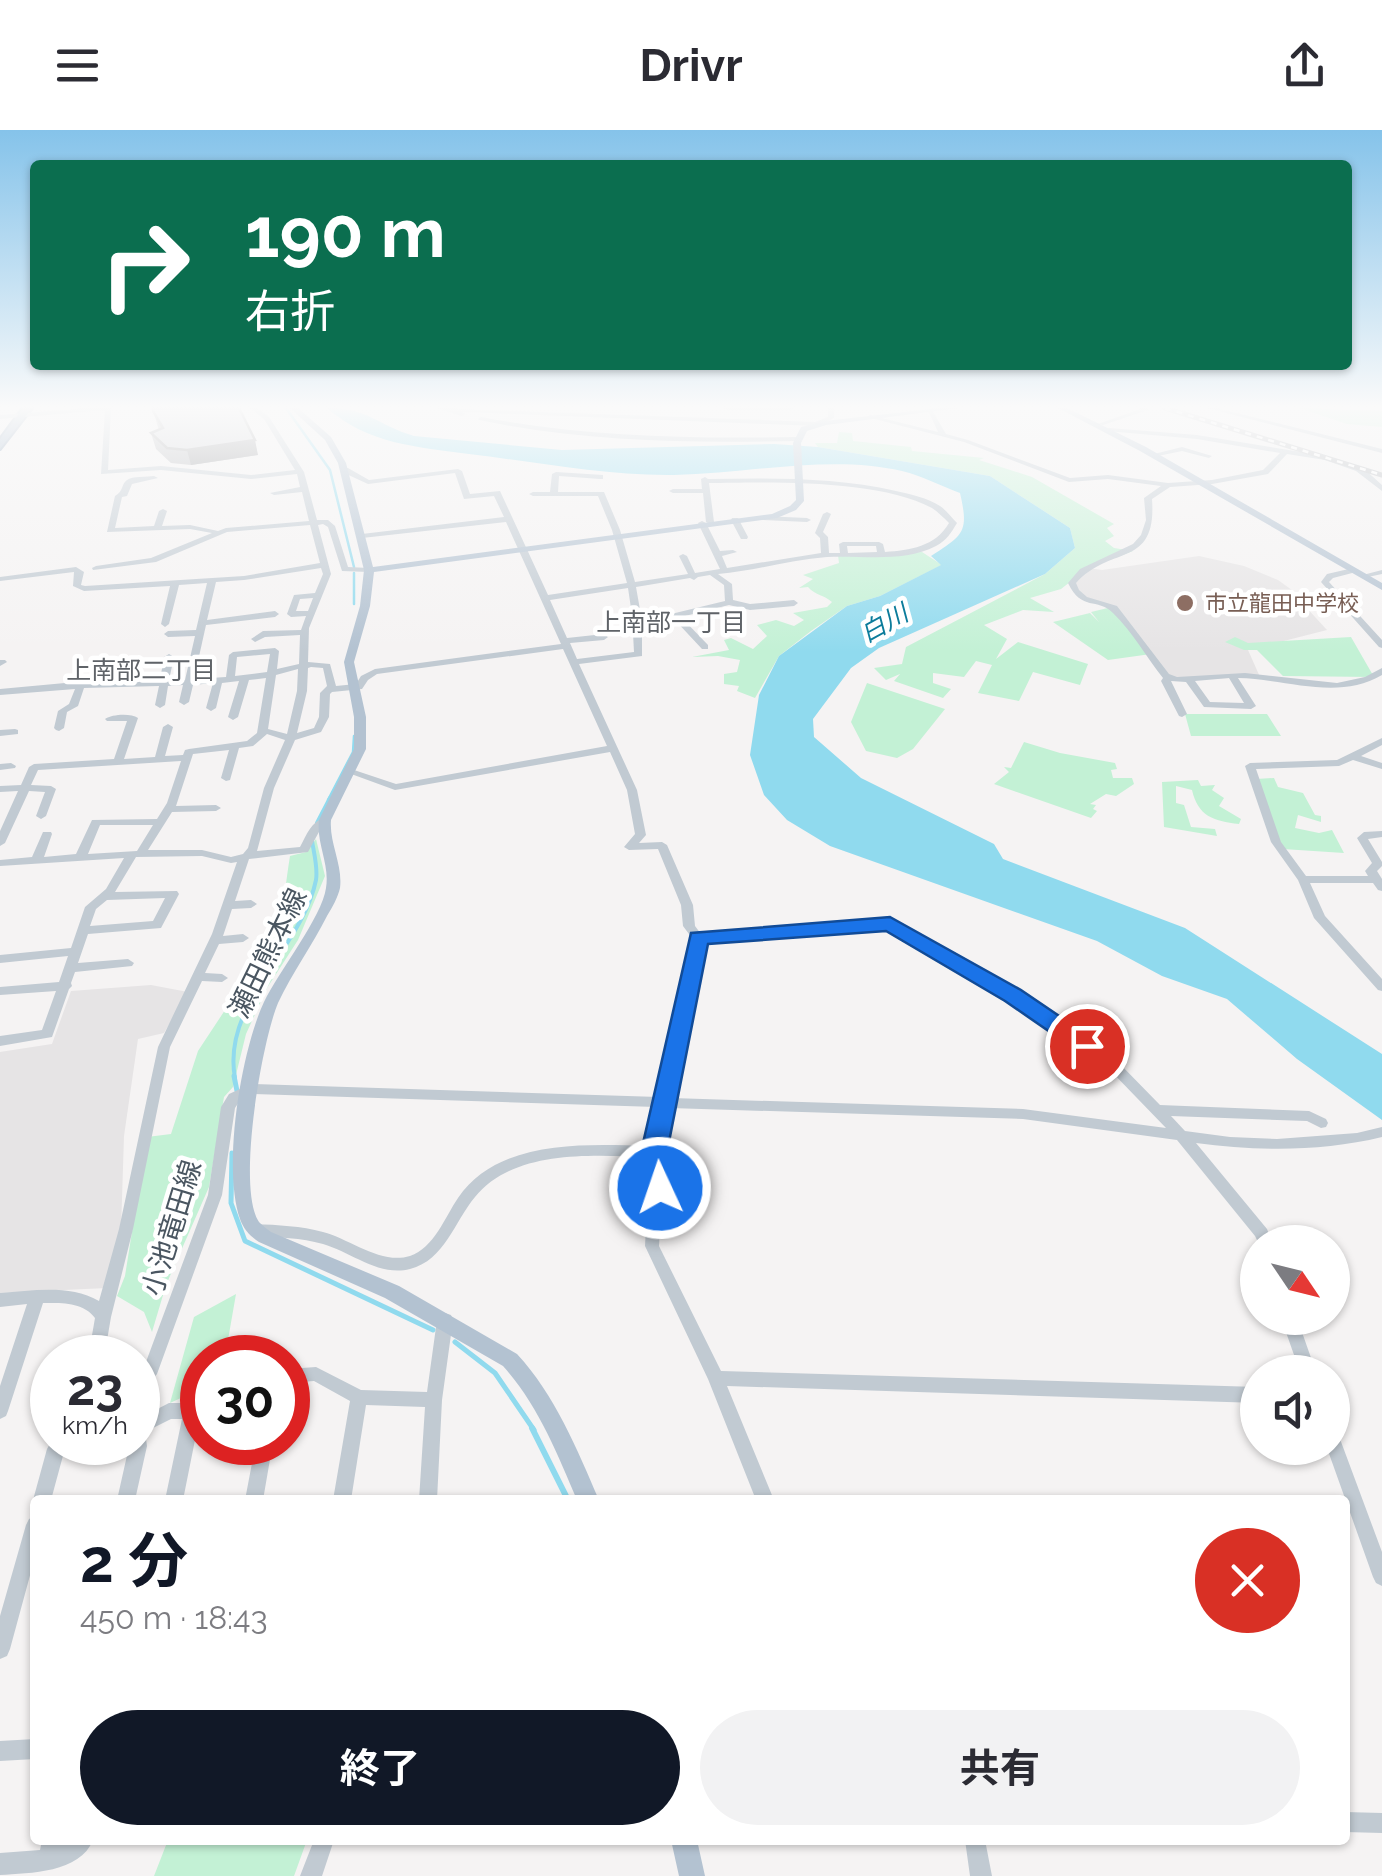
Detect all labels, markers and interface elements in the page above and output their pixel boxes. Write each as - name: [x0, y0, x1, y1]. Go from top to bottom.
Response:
- icon: menu: [50, 38, 105, 93]
- icon: share: [1277, 38, 1332, 93]
- text: Drivr: [639, 39, 743, 92]
- text: 190 m: [245, 191, 446, 273]
- icon: right: [80, 200, 210, 330]
- text: 右折: [245, 285, 335, 338]
- place label: 市立龍田中学校: [1205, 590, 1359, 616]
- marker: 市立龍田中学校: [1174, 592, 1196, 614]
- water label: 白川: [855, 596, 916, 648]
- district label: 上南部一丁目: [596, 607, 746, 637]
- district label: 上南部二丁目: [66, 655, 216, 685]
- street label: 瀬田熊本線: [222, 883, 314, 1023]
- pin: [1045, 1004, 1130, 1089]
- icon: arrive: [1060, 1019, 1115, 1074]
- position arrow: [608, 1136, 712, 1240]
- street label: 小池竜田線: [136, 1156, 208, 1300]
- north arrow: [1240, 1225, 1350, 1335]
- map controls: [1240, 1225, 1350, 1465]
- speed limit sign: 30: [180, 1335, 310, 1465]
- button: sound: [1240, 1355, 1350, 1465]
- text: 23: [67, 1358, 123, 1417]
- text: km/h: [62, 1410, 128, 1440]
- text: 2 分: [80, 1526, 188, 1596]
- button: close: [1195, 1528, 1300, 1633]
- text: 450 m · 18:43: [80, 1599, 268, 1636]
- button: 終了: [80, 1710, 680, 1825]
- button: 共有: [700, 1710, 1300, 1825]

